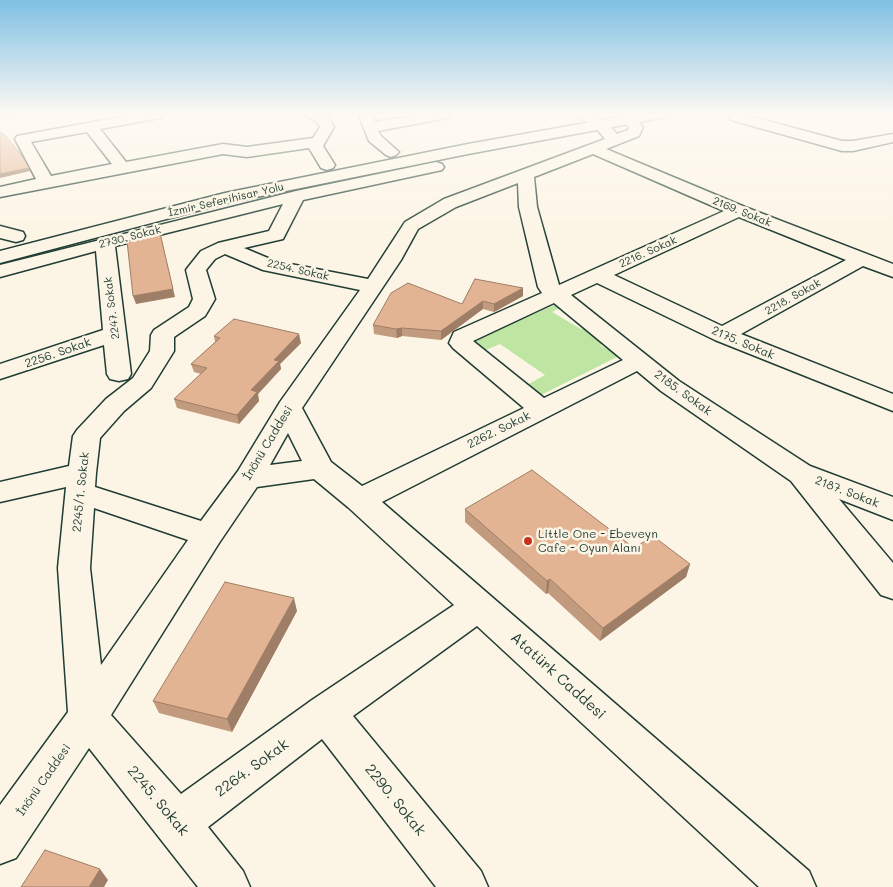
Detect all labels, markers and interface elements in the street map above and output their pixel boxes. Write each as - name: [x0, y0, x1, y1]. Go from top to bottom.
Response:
- street label: İzmir Seferihisar Yolu: [167, 180, 285, 220]
- street label: 2169. Sokak: [711, 194, 773, 230]
- street label: 2730. Sokak: [98, 223, 162, 251]
- street label: 2216. Sokak: [617, 233, 679, 271]
- street label: 2254. Sokak: [266, 256, 330, 284]
- street label: 2247. Sokak: [102, 276, 122, 340]
- street label: 2218. Sokak: [763, 276, 823, 318]
- street label: 2175. Sokak: [709, 323, 777, 363]
- street label: 2256. Sokak: [23, 335, 93, 371]
- street label: 2185. Sokak: [651, 367, 715, 419]
- street label: İnönü Caddesi: [240, 403, 296, 483]
- street label: 2262. Sokak: [465, 408, 533, 452]
- street label: 2245/1. Sokak: [70, 451, 92, 533]
- street label: 2187. Sokak: [813, 473, 881, 511]
- place label: Little One - Ebeveyn Cafe - Oyun Alanı: [538, 527, 658, 555]
- marker: Little One - Ebeveyn Cafe - Oyun Alanı: [522, 535, 534, 547]
- street label: Atatürk Caddesi: [507, 629, 609, 723]
- street label: 2264. Sokak: [212, 735, 292, 801]
- street label: İnönü Caddesi: [14, 741, 74, 819]
- street label: 2290. Sokak: [361, 761, 429, 839]
- street label: 2245. Sokak: [123, 762, 193, 840]

